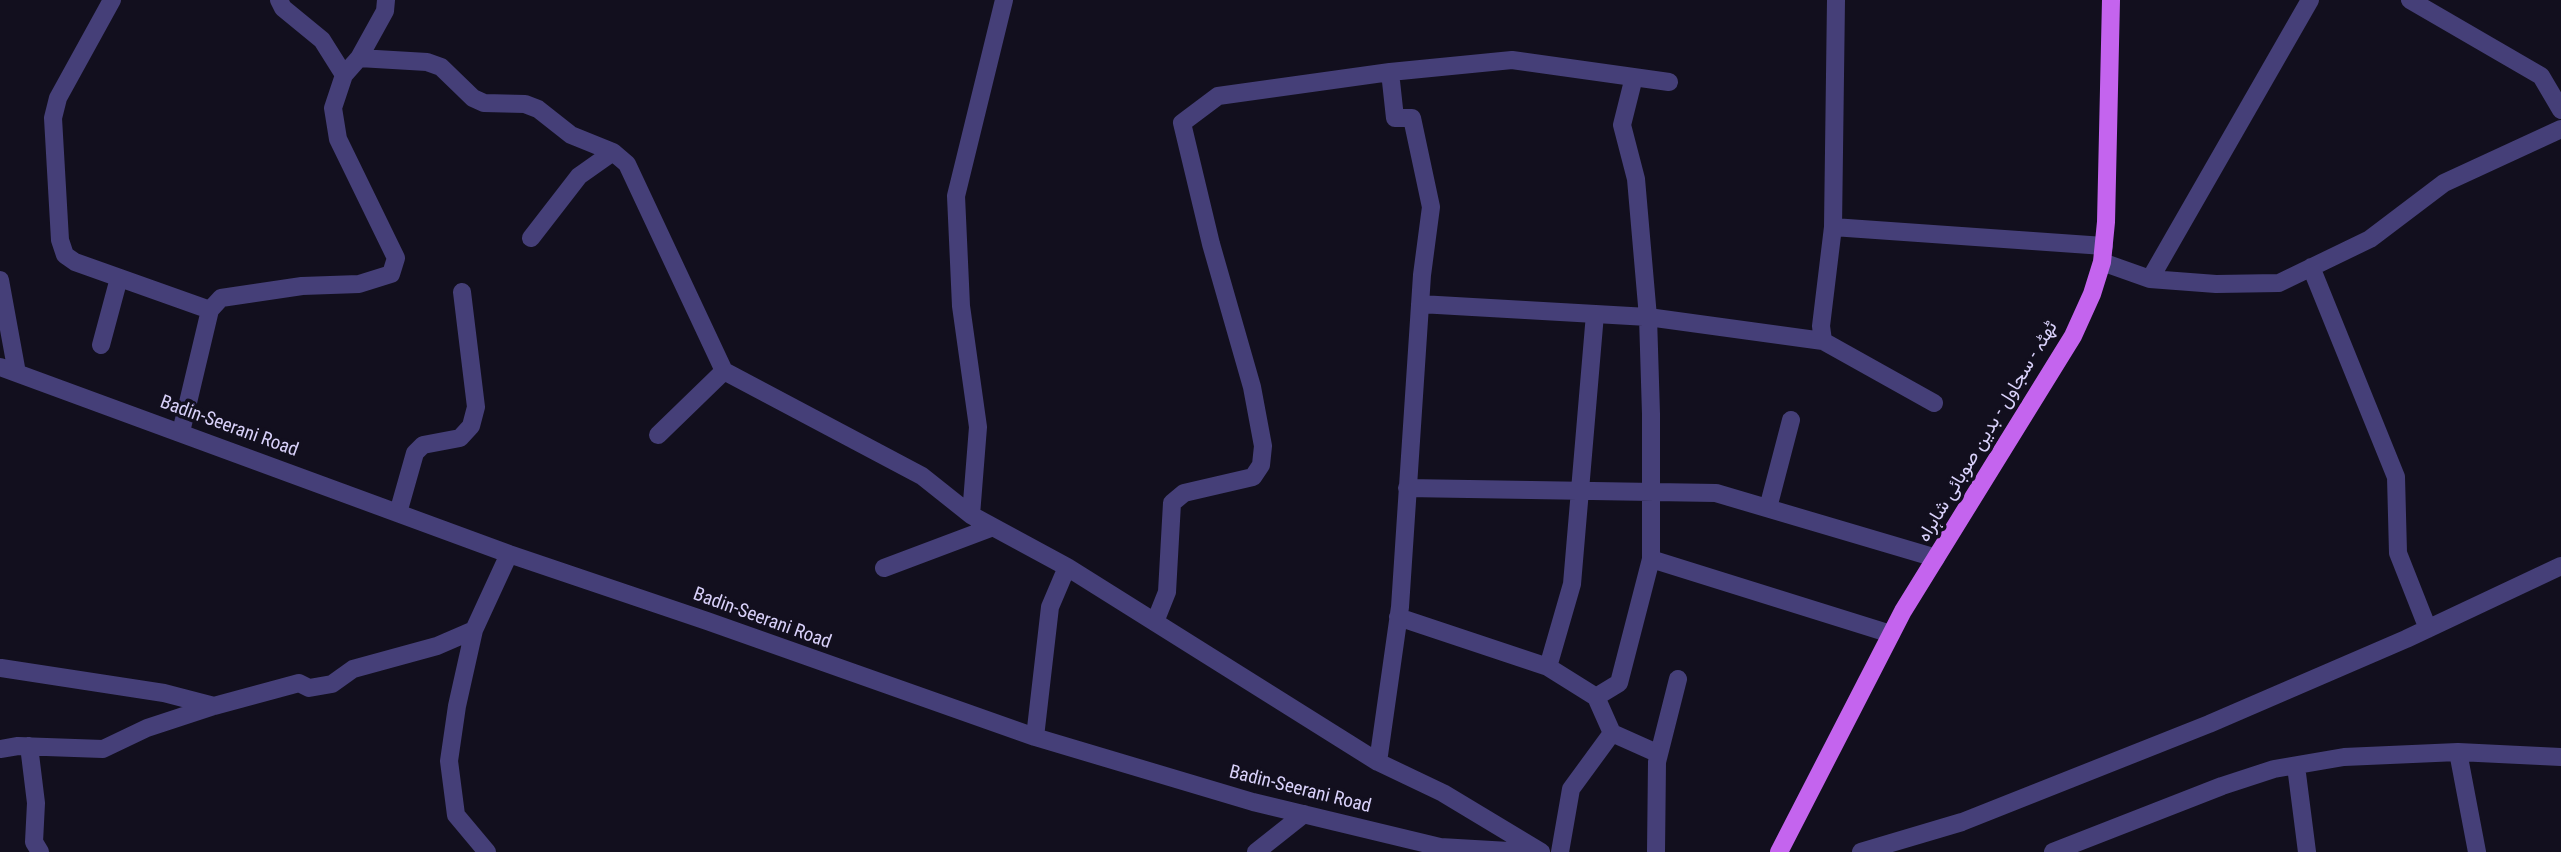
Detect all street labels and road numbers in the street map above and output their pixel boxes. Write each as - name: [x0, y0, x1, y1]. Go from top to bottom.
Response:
- street label: ٹھٹہ - سجاول - بدین صوبائی شاہراہ: [1913, 318, 2063, 546]
- street label: Badin-Seerani Road: [157, 391, 301, 463]
- street label: Badin-Seerani Road: [690, 583, 834, 655]
- street label: Badin-Seerani Road: [1227, 761, 1373, 819]

